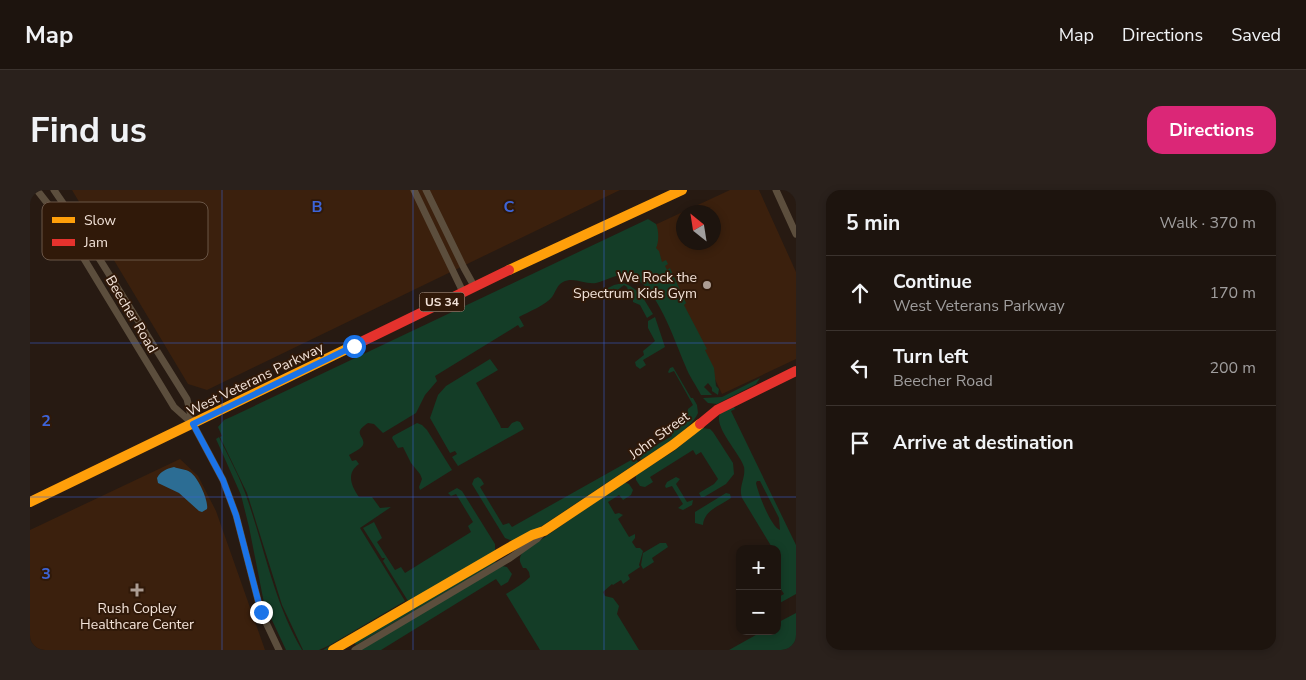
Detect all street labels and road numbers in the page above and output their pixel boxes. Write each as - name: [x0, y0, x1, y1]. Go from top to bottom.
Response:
- street label: Beecher Road: [101, 272, 162, 357]
- road number: US 34: [420, 292, 464, 311]
- street label: West Veterans Parkway: [184, 338, 328, 421]
- street label: John Street: [625, 407, 693, 464]

